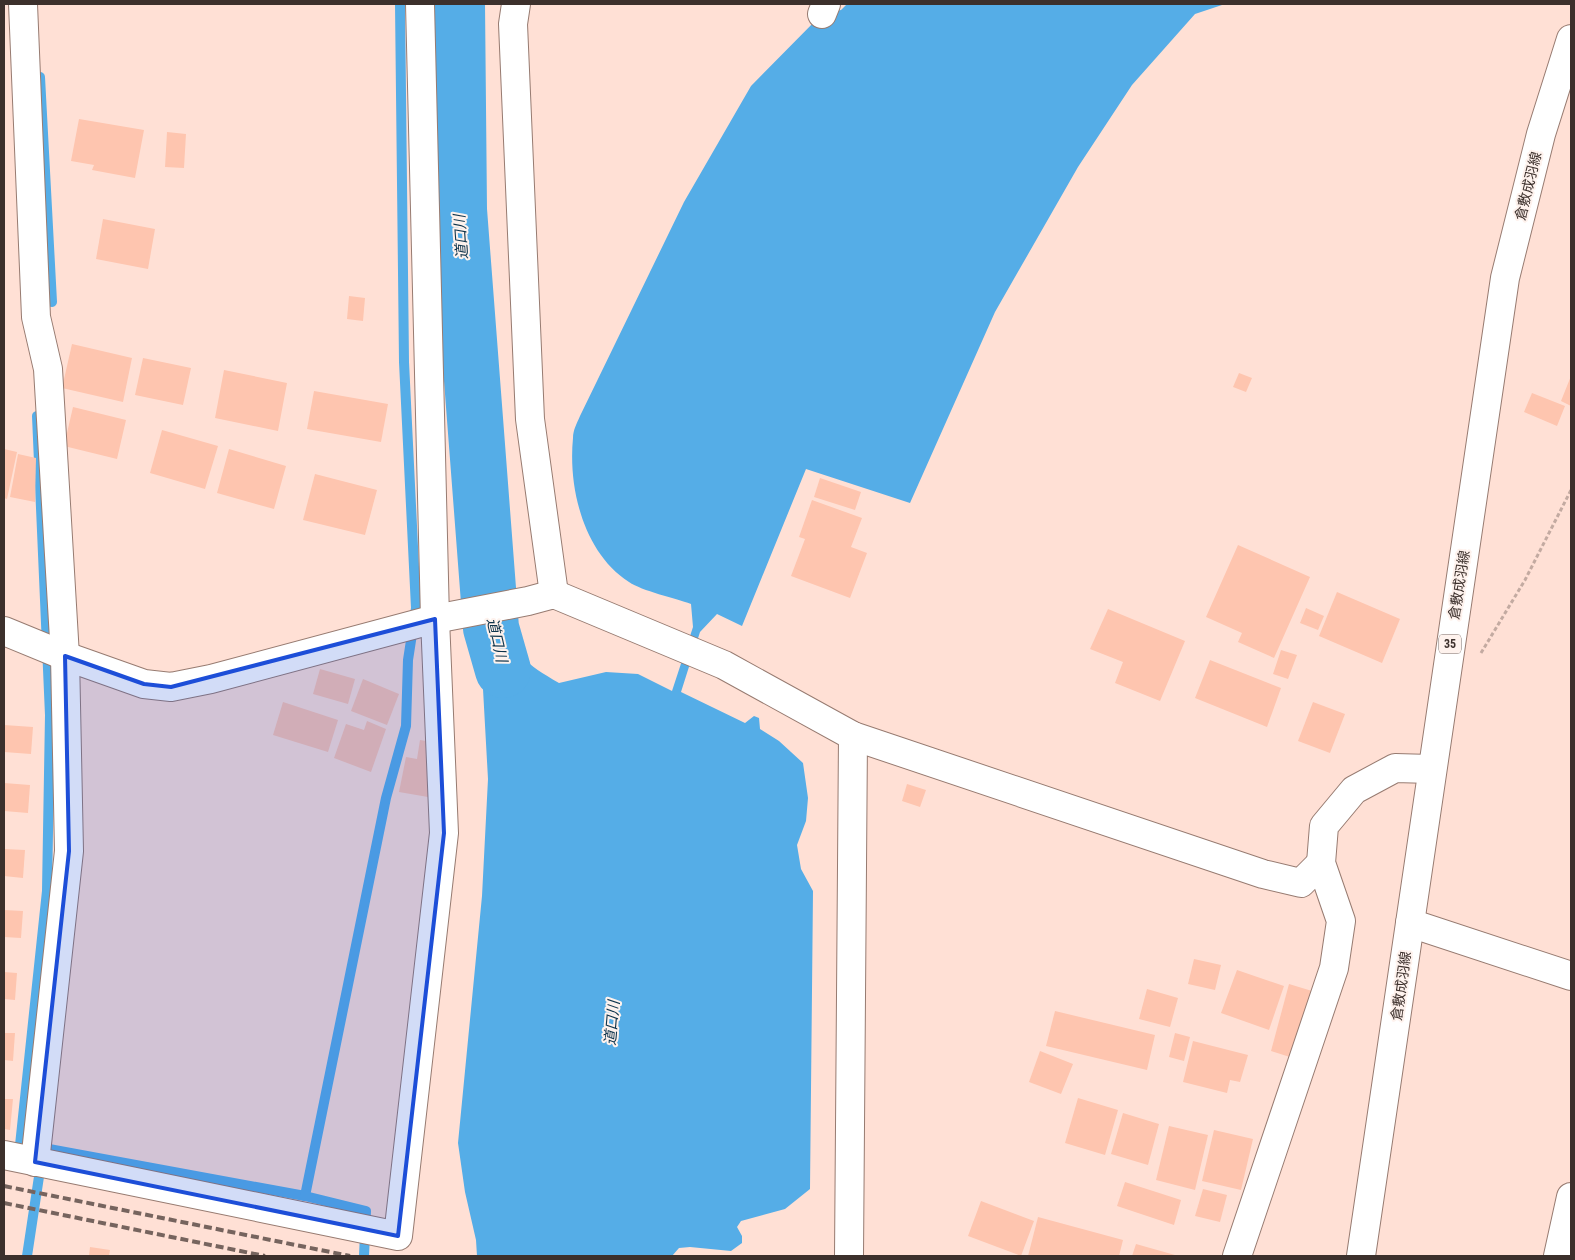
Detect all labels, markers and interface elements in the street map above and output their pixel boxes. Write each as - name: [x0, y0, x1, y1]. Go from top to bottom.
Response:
- street label: 倉敷成羽線: [1512, 150, 1544, 222]
- water label: 道口川: [450, 212, 472, 260]
- street label: 倉敷成羽線: [1446, 549, 1472, 621]
- water label: 道口川: [483, 616, 511, 666]
- road number: 35: [1439, 634, 1461, 654]
- street label: 倉敷成羽線: [1388, 950, 1414, 1022]
- water label: 道口川: [601, 998, 623, 1046]

